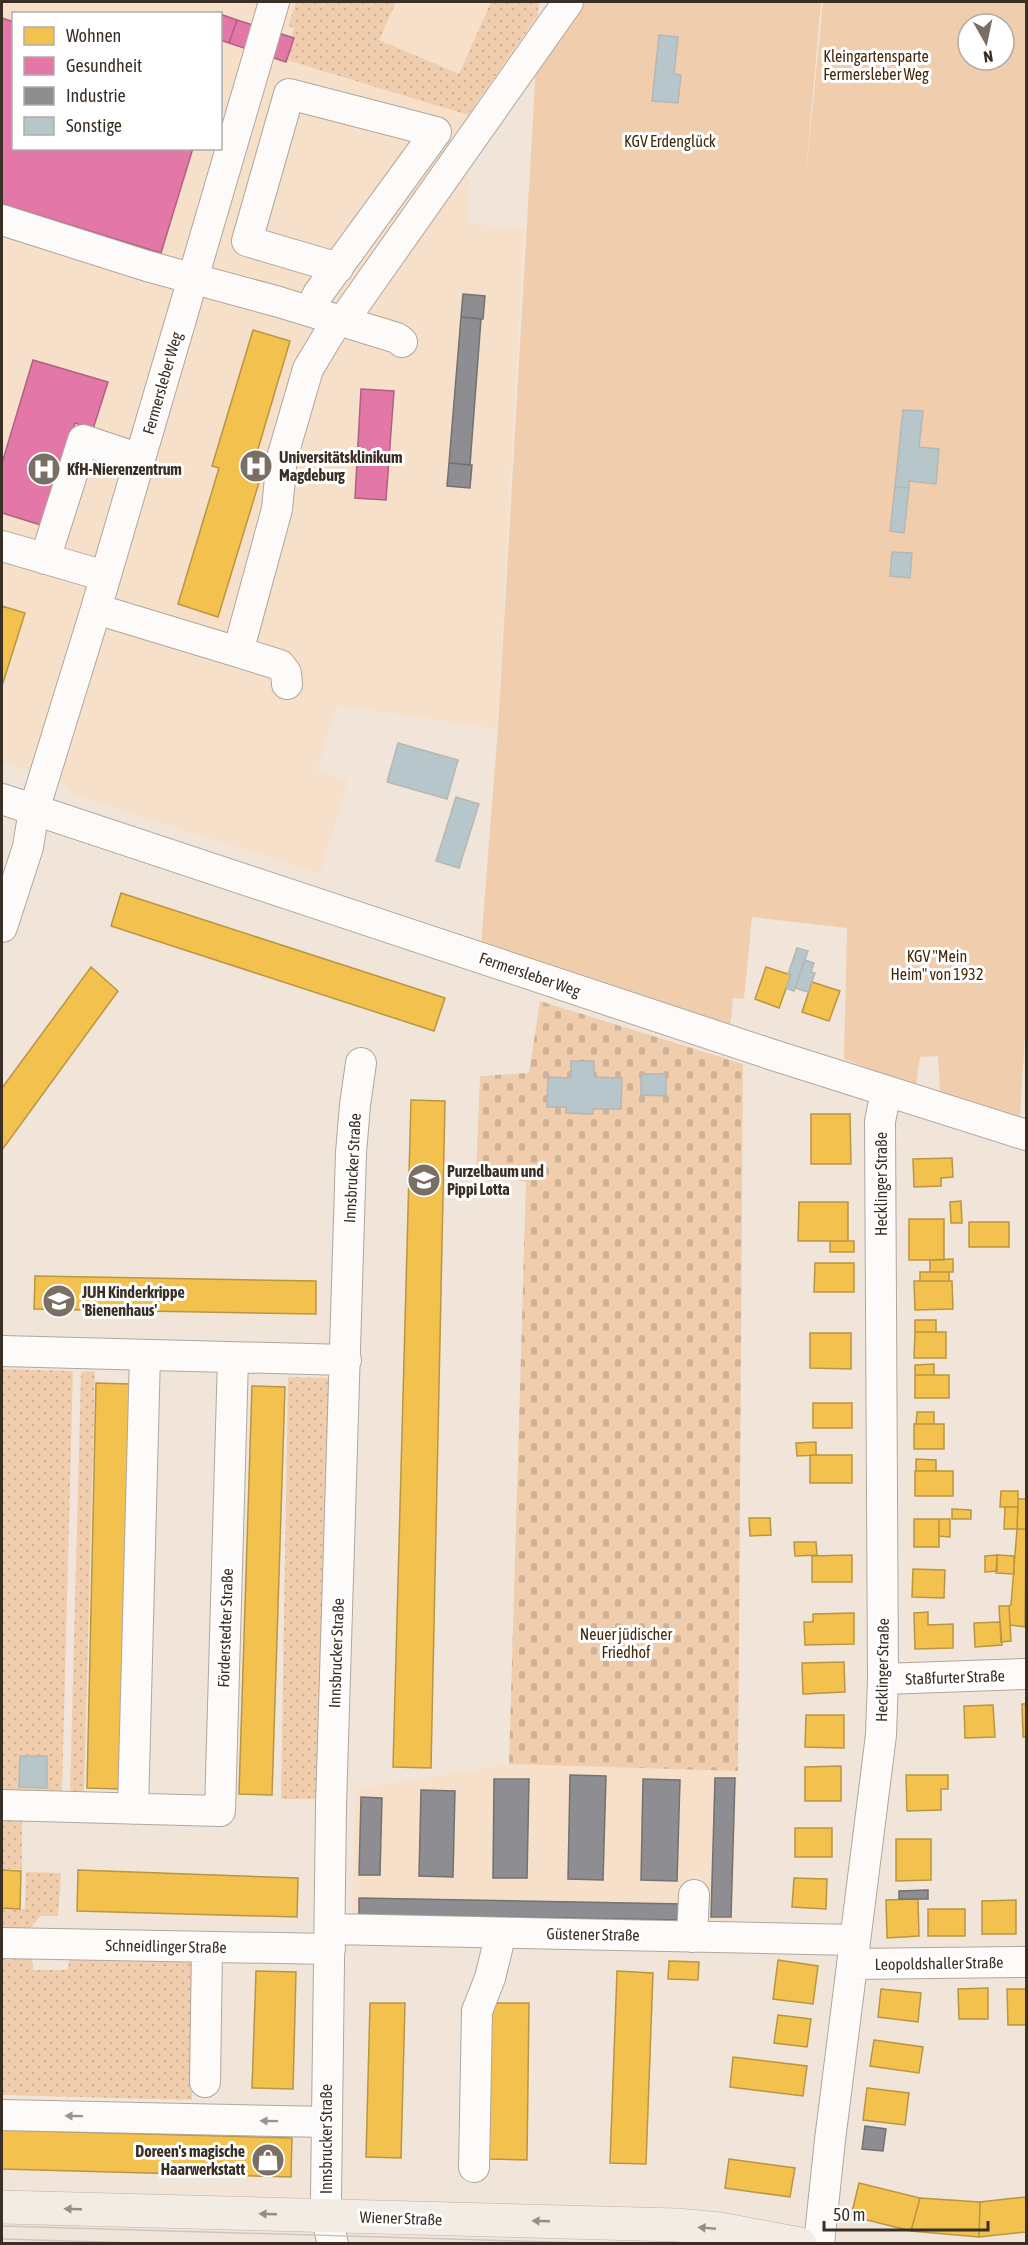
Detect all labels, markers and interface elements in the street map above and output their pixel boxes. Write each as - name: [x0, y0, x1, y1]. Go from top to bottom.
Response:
- legend: [12, 12, 222, 150]
- north arrow: [956, 12, 1016, 72]
- text: Wohnen: [66, 25, 121, 46]
- park label: Kleingartensparte Fermersleber Weg: [823, 47, 929, 84]
- text: N: [982, 47, 994, 66]
- text: Gesundheit: [66, 55, 142, 76]
- text: Industrie: [66, 85, 126, 106]
- text: Sonstige: [66, 115, 122, 136]
- park label: KGV Erdenglück: [624, 132, 716, 151]
- street label: Fermersleber Weg: [139, 330, 186, 437]
- hospital icon: Universitätsklinikum Magdeburg: [238, 448, 274, 484]
- place label: Universitätsklinikum Magdeburg: [279, 448, 403, 484]
- hospital icon: KfH-Nierenzentrum: [26, 451, 62, 487]
- place label: KfH-Nierenzentrum: [67, 460, 182, 478]
- park label: KGV "Mein Heim" von 1932: [891, 947, 983, 983]
- street label: Fermersleber Weg: [477, 948, 583, 1001]
- street label: Innsbrucker Straße: [340, 1113, 364, 1223]
- street label: Hecklinger Straße: [872, 1132, 891, 1236]
- school or university icon: Purzelbaum und Pippi Lotta: [406, 1162, 442, 1198]
- place label: Purzelbaum und Pippi Lotta: [447, 1162, 544, 1198]
- school or university icon: JUH Kinderkrippe 'Bienenhaus': [41, 1283, 77, 1319]
- place label: JUH Kinderkrippe 'Bienenhaus': [81, 1283, 185, 1319]
- street label: Förderstedter Straße: [214, 1568, 236, 1688]
- street label: Innsbrucker Straße: [325, 1598, 347, 1708]
- street label: Hecklinger Straße: [872, 1618, 893, 1722]
- park label: Neuer jüdischer Friedhof: [580, 1625, 673, 1661]
- street label: Staßfurter Straße: [905, 1666, 1005, 1688]
- street label: Güstener Straße: [546, 1924, 640, 1944]
- street label: Schneidlinger Straße: [105, 1936, 227, 1957]
- street label: Leopoldshaller Straße: [874, 1953, 1004, 1974]
- street label: Innsbrucker Straße: [317, 2084, 335, 2194]
- one-way arrow: [64, 2111, 83, 2121]
- one-way arrow: [259, 2116, 278, 2125]
- place label: Doreen's magische Haarwerkstatt: [135, 2142, 245, 2178]
- shop icon: Doreen's magische Haarwerkstatt: [250, 2142, 286, 2178]
- scale bar: [824, 2194, 988, 2232]
- one-way arrow: [63, 2204, 82, 2213]
- text: 50 m: [833, 2204, 865, 2225]
- street label: Wiener Straße: [359, 2208, 443, 2228]
- one-way arrow: [258, 2210, 277, 2219]
- one-way arrow: [531, 2217, 550, 2226]
- one-way arrow: [697, 2223, 716, 2232]

